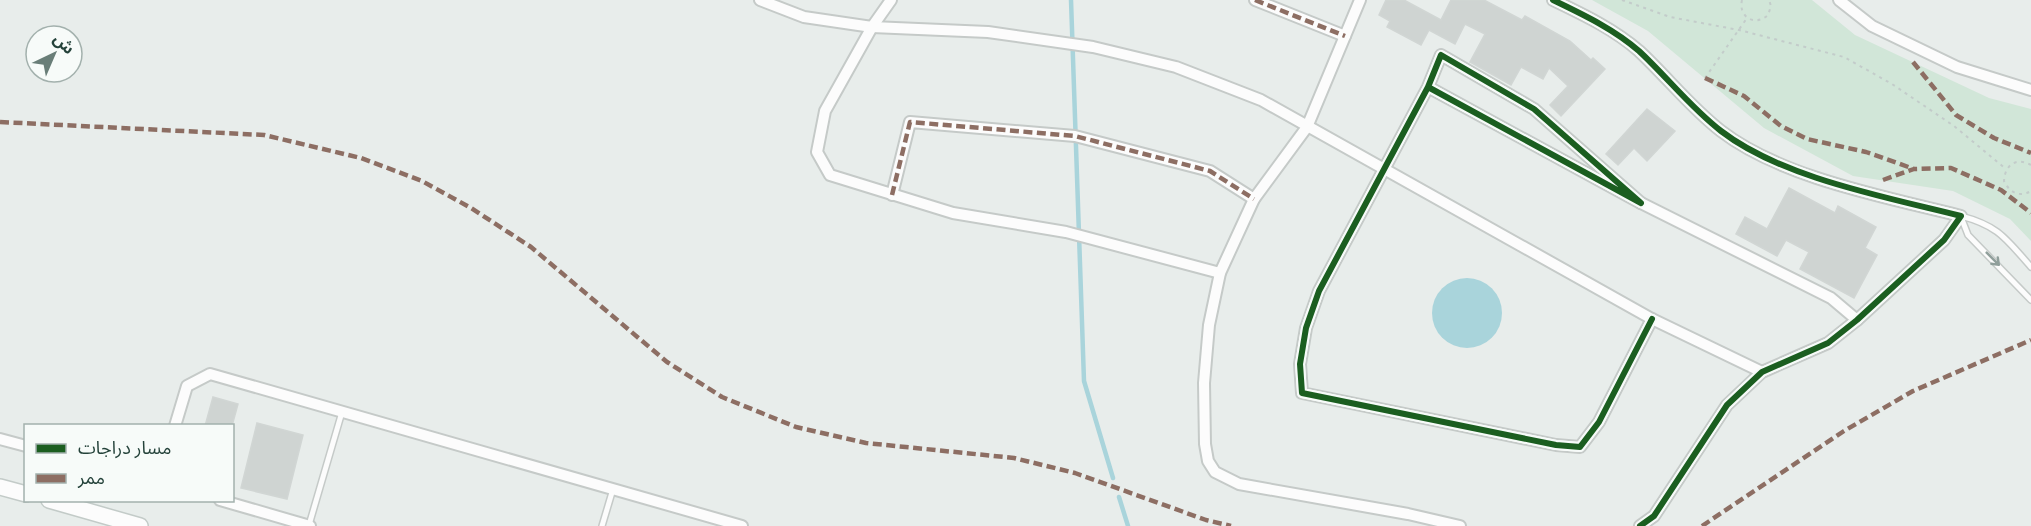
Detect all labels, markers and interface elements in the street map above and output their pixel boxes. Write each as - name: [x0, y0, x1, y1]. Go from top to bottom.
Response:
- north arrow: [24, 24, 84, 84]
- text: ش: [50, 29, 79, 58]
- one-way arrow: [1985, 252, 2000, 267]
- legend: [24, 424, 234, 502]
- text: مسار دراجات: [78, 437, 171, 459]
- text: ممر: [77, 467, 105, 489]

